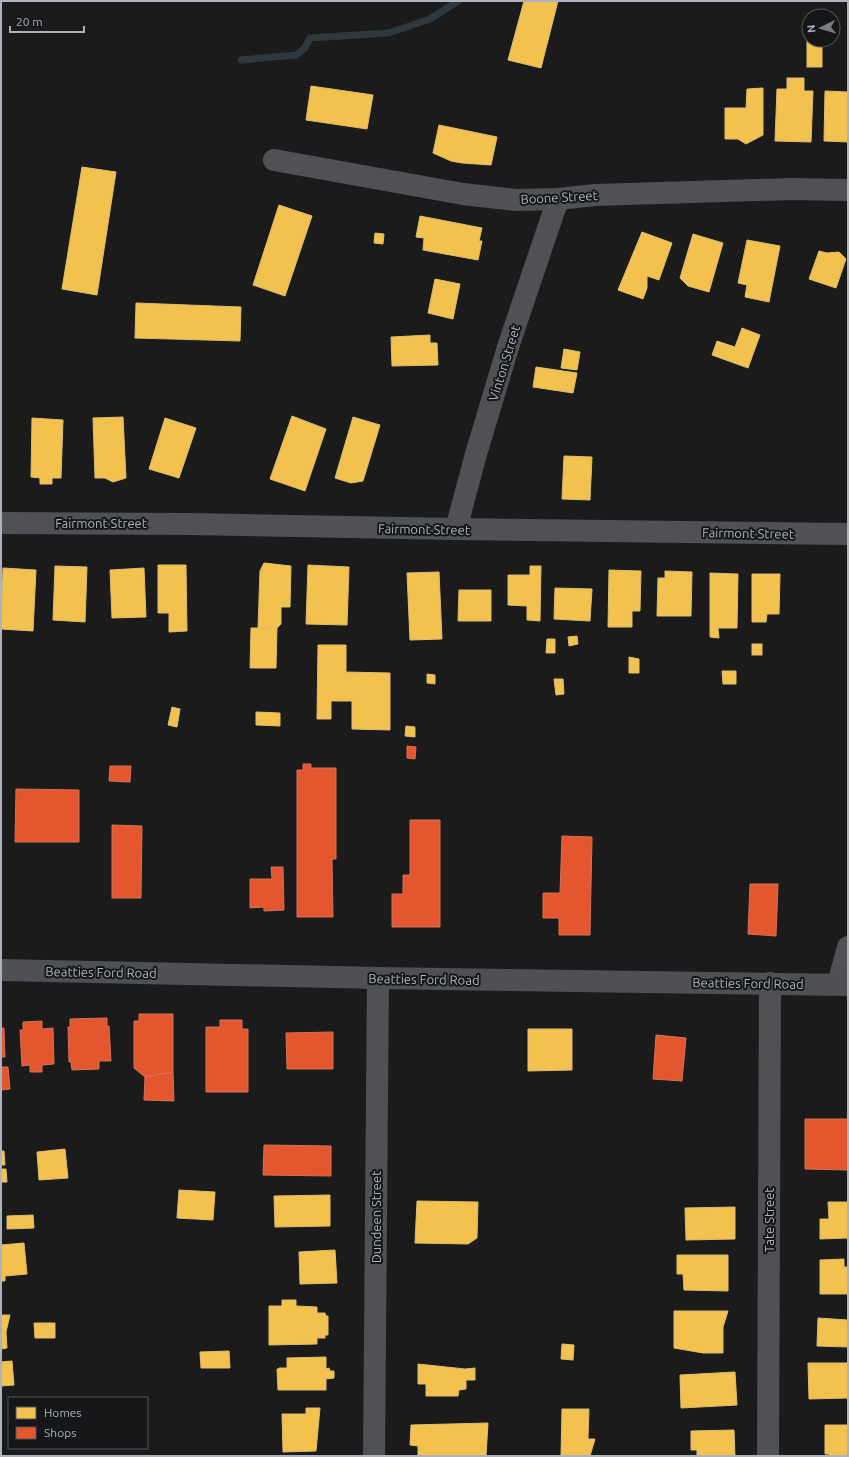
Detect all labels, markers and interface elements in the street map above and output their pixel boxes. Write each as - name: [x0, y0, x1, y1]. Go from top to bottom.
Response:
- scale bar: [10, 8, 84, 34]
- north arrow: [801, 8, 841, 48]
- text: 20 m: [16, 15, 43, 28]
- text: N: [805, 24, 817, 33]
- street label: Boone Street: [520, 188, 598, 206]
- street label: Vinton Street: [486, 323, 522, 403]
- street label: Fairmont Street: [55, 516, 147, 530]
- street label: Fairmont Street: [378, 521, 470, 537]
- street label: Fairmont Street: [702, 525, 794, 541]
- street label: Beatties Ford Road: [45, 964, 157, 980]
- street label: Beatties Ford Road: [368, 971, 480, 987]
- street label: Beatties Ford Road: [692, 975, 804, 991]
- street label: Dundeen Street: [369, 1171, 383, 1263]
- street label: Tate Street: [762, 1188, 776, 1252]
- legend: [8, 1397, 148, 1449]
- text: Homes: [44, 1406, 82, 1419]
- text: Shops: [44, 1426, 76, 1439]

